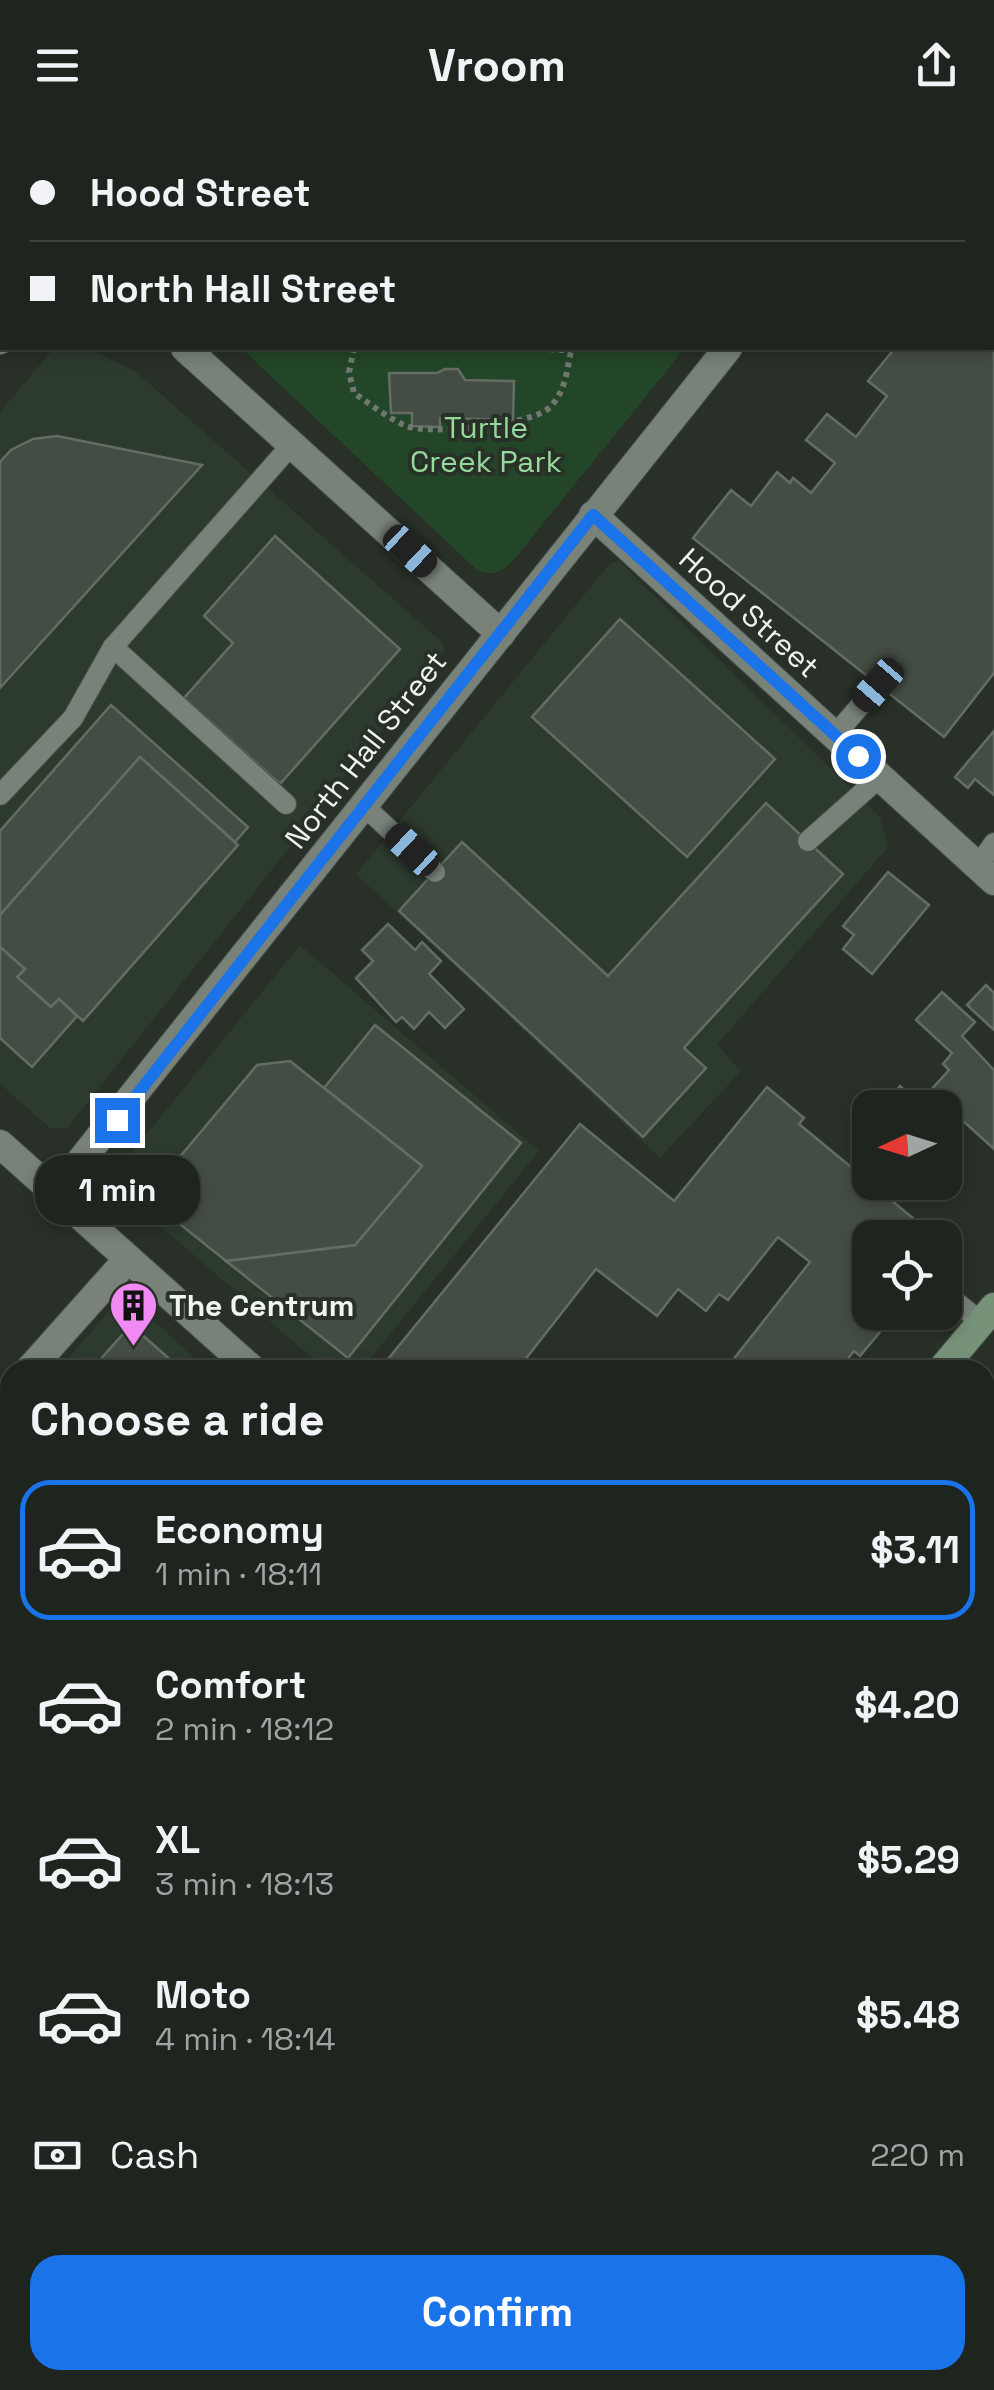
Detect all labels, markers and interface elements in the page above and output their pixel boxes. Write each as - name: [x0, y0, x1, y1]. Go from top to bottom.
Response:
- text: Vroom: [428, 37, 566, 94]
- icon: menu: [30, 38, 85, 93]
- icon: share: [909, 38, 964, 93]
- text: Hood Street: [90, 169, 311, 217]
- text: North Hall Street: [90, 265, 396, 313]
- park label: Turtle Creek Park: [410, 408, 562, 481]
- car: [378, 520, 442, 582]
- street label: Hood Street: [671, 539, 828, 686]
- street label: North Hall Street: [276, 643, 455, 857]
- car: [847, 653, 909, 717]
- route start: [836, 734, 881, 779]
- car: [380, 819, 444, 881]
- north arrow: [852, 1090, 962, 1200]
- map controls: [852, 1090, 962, 1330]
- route end: [95, 1098, 140, 1143]
- callout: 1 min: [34, 1155, 200, 1225]
- text: 1 min: [78, 1170, 157, 1210]
- button: locate: [852, 1220, 962, 1330]
- building icon: The Centrum: [108, 1280, 160, 1348]
- place label: The Centrum: [169, 1286, 354, 1325]
- text: Choose a ride: [30, 1391, 325, 1448]
- icon: car: [35, 1505, 125, 1595]
- text: Economy: [155, 1506, 324, 1554]
- text: $3.11: [870, 1526, 960, 1574]
- text: 1 min · 18:11: [155, 1554, 322, 1594]
- icon: car: [35, 1660, 125, 1750]
- text: Comfort: [155, 1661, 306, 1709]
- text: $4.20: [854, 1681, 960, 1729]
- text: 2 min · 18:12: [155, 1709, 334, 1749]
- icon: car: [35, 1815, 125, 1905]
- text: XL: [155, 1816, 200, 1864]
- text: $5.29: [857, 1836, 960, 1884]
- text: 3 min · 18:13: [155, 1864, 334, 1904]
- icon: car: [35, 1970, 125, 2060]
- text: Moto: [155, 1971, 251, 2019]
- text: $5.48: [856, 1991, 960, 2039]
- text: 4 min · 18:14: [155, 2019, 335, 2059]
- icon: cash: [30, 2128, 85, 2183]
- text: Cash: [110, 2131, 199, 2179]
- text: 220 m: [870, 2135, 965, 2175]
- button: Confirm: [30, 2255, 965, 2370]

